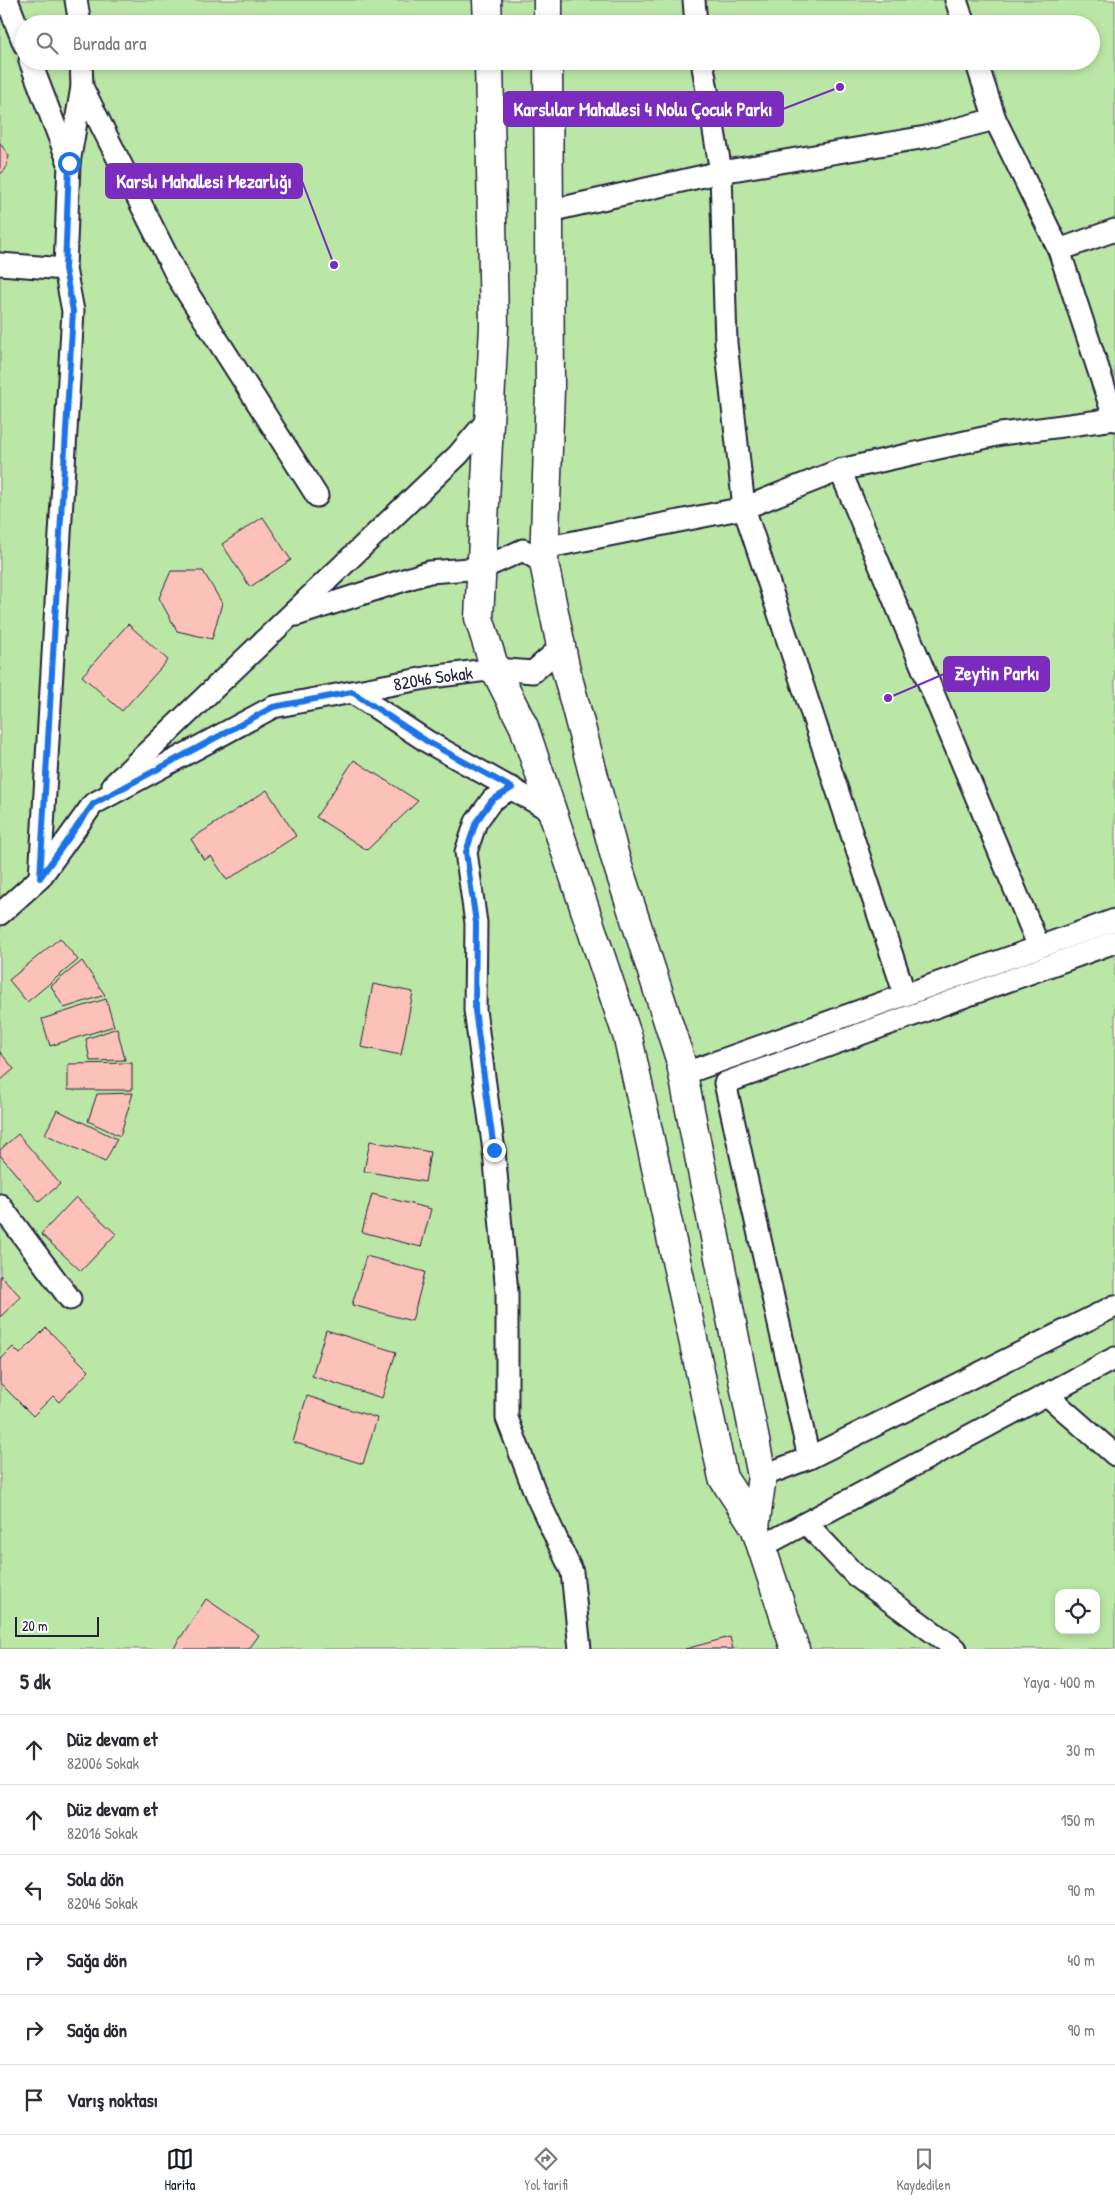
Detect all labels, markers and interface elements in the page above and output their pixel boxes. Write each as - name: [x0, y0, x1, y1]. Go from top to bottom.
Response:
- search box: [15, 15, 1100, 70]
- icon: search: [33, 29, 61, 57]
- text: Burada ara: [73, 30, 146, 56]
- callout: Karslılar Mahallesi 4 Nolu Çocuk Parkı: [504, 92, 783, 126]
- text: Karslılar Mahallesi 4 Nolu Çocuk Parkı: [513, 96, 773, 122]
- route start: [58, 152, 81, 175]
- callout: Karslı Mahallesi Mezarlığı: [106, 164, 302, 198]
- text: Karslı Mahallesi Mezarlığı: [116, 168, 292, 195]
- callout: Zeytin Parkı: [944, 657, 1049, 691]
- street label: 82046 Sokak: [391, 659, 475, 696]
- text: Zeytin Parkı: [954, 660, 1040, 687]
- route end: [483, 1139, 506, 1162]
- map controls: [1055, 1589, 1100, 1634]
- button: locate: [1055, 1589, 1100, 1634]
- scale bar: [15, 1614, 99, 1637]
- text: 20 m: [22, 1616, 48, 1635]
- text: 5 dk: [20, 1667, 51, 1696]
- text: Yaya · 400 m: [1023, 1671, 1095, 1693]
- text: Düz devam et: [67, 1726, 158, 1752]
- icon: ahead: [20, 1736, 48, 1764]
- text: 30 m: [1066, 1739, 1095, 1761]
- text: 82006 Sokak: [67, 1752, 139, 1774]
- text: Düz devam et: [67, 1796, 158, 1822]
- icon: ahead: [20, 1806, 48, 1834]
- text: 150 m: [1061, 1809, 1095, 1831]
- text: 82016 Sokak: [67, 1822, 138, 1844]
- text: Sola dön: [67, 1866, 124, 1892]
- icon: left: [20, 1876, 48, 1904]
- text: 90 m: [1067, 1879, 1095, 1901]
- text: 82046 Sokak: [67, 1892, 138, 1914]
- icon: right: [20, 1946, 48, 1974]
- text: Sağa dön: [67, 1947, 127, 1973]
- text: 40 m: [1067, 1949, 1095, 1971]
- icon: right: [20, 2016, 48, 2044]
- text: Sağa dön: [67, 2017, 127, 2043]
- text: 90 m: [1067, 2019, 1095, 2041]
- icon: arrive: [20, 2086, 48, 2114]
- text: Varış noktası: [67, 2087, 158, 2113]
- tab: Harita: [164, 2145, 195, 2194]
- tab: Yol tarifi: [524, 2145, 568, 2194]
- tab: Kaydedilen: [897, 2145, 951, 2194]

